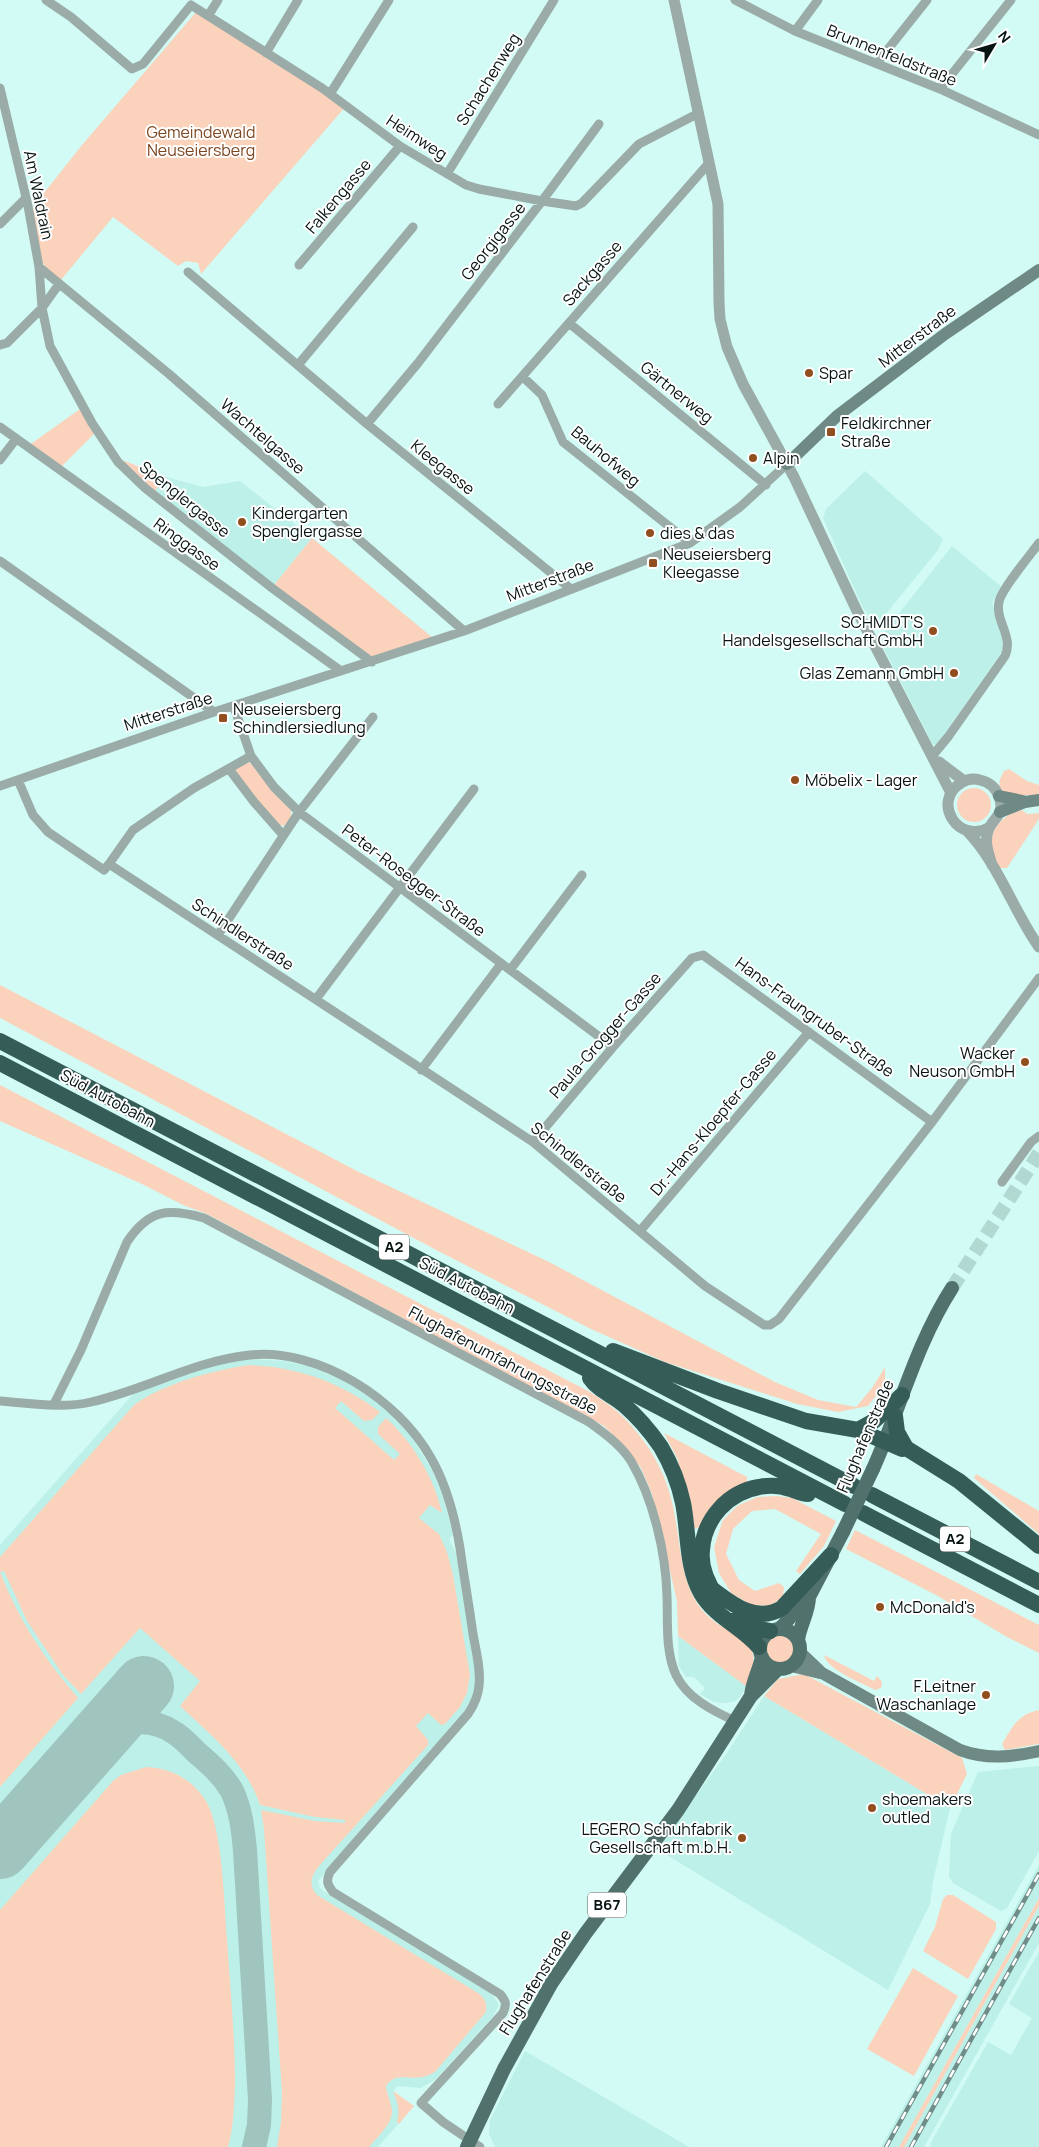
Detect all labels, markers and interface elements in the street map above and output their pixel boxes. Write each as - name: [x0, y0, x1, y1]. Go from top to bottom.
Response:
- street label: Brunnenfeldstraße: [824, 19, 960, 91]
- north arrow: [969, 20, 1019, 70]
- text: N: [994, 27, 1015, 47]
- street label: Schachenweg: [451, 29, 525, 129]
- street label: Heimweg: [382, 109, 452, 165]
- park label: Gemeindewald Neuseiersberg: [147, 121, 255, 161]
- street label: Am Waldrain: [19, 148, 59, 242]
- street label: Falkengasse: [300, 154, 376, 238]
- street label: Georgigasse: [456, 197, 530, 285]
- street label: Sackgasse: [557, 236, 627, 310]
- street label: Mitterstraße: [874, 300, 960, 372]
- street label: Gärtnerweg: [636, 356, 718, 428]
- place label: Spar: [819, 362, 853, 384]
- marker: Spar: [803, 367, 815, 379]
- street label: Wachtelgasse: [216, 393, 310, 479]
- place label: Feldkirchner Straße: [841, 412, 932, 452]
- street label: Bauhofweg: [567, 421, 645, 491]
- marker: Feldkirchner Straße: [825, 426, 837, 438]
- street label: Kleegasse: [406, 434, 480, 500]
- place label: Alpin: [763, 447, 800, 469]
- marker: Alpin: [747, 452, 759, 464]
- street label: Spenglergasse: [135, 456, 235, 542]
- place label: Kindergarten Spenglergasse: [252, 502, 362, 542]
- street label: Ringgasse: [149, 512, 225, 576]
- marker: Kindergarten Spenglergasse: [236, 516, 248, 528]
- place label: dies & das: [660, 522, 735, 544]
- marker: dies & das: [644, 527, 656, 539]
- place label: Neuseiersberg Kleegasse: [663, 543, 771, 583]
- street label: Mitterstraße: [503, 553, 597, 607]
- marker: Neuseiersberg Kleegasse: [647, 557, 659, 569]
- place label: SCHMIDT'S Handelsgesellschaft GmbH: [722, 611, 923, 651]
- marker: SCHMIDT'S Handelsgesellschaft GmbH: [927, 625, 939, 637]
- place label: Glas Zemann GmbH: [800, 662, 944, 684]
- marker: Glas Zemann GmbH: [948, 667, 960, 679]
- street label: Mitterstraße: [121, 686, 215, 736]
- place label: Neuseiersberg Schindlersiedlung: [233, 698, 366, 738]
- marker: Neuseiersberg Schindlersiedlung: [217, 712, 229, 724]
- place label: Möbelix - Lager: [805, 769, 918, 791]
- marker: Möbelix - Lager: [789, 774, 801, 786]
- street label: Peter-Rosegger-Straße: [338, 819, 490, 941]
- street label: Schindlerstraße: [188, 893, 298, 975]
- street label: Hans-Fraungruber-Straße: [731, 952, 899, 1082]
- street label: Paula-Grogger-Gasse: [544, 967, 666, 1103]
- place label: Wacker Neuson GmbH: [909, 1042, 1015, 1082]
- street label: Dr.-Hans-Kloepfer-Gasse: [645, 1044, 781, 1200]
- marker: Wacker Neuson GmbH: [1019, 1056, 1031, 1068]
- street label: Süd Autobahn: [57, 1064, 159, 1132]
- street label: Schindlerstraße: [526, 1116, 632, 1208]
- road number: A2: [379, 1234, 409, 1260]
- street label: Süd Autobahn: [415, 1251, 519, 1319]
- street label: Flughafenumfahrungsstraße: [405, 1301, 601, 1419]
- street label: Flughafenstraße: [831, 1376, 899, 1496]
- road number: A2: [940, 1526, 970, 1552]
- place label: McDonald's: [890, 1596, 975, 1618]
- marker: McDonald's: [874, 1601, 886, 1613]
- place label: F.Leitner Waschanlage: [876, 1675, 976, 1715]
- marker: F.Leitner Waschanlage: [980, 1689, 992, 1701]
- place label: shoemakers outled: [882, 1788, 972, 1828]
- marker: shoemakers outled: [866, 1802, 878, 1814]
- place label: LEGERO Schuhfabrik Gesellschaft m.b.H.: [581, 1818, 733, 1858]
- marker: LEGERO Schuhfabrik Gesellschaft m.b.H.: [736, 1832, 748, 1844]
- road number: B67: [588, 1892, 626, 1918]
- street label: Flughafenstraße: [494, 1925, 576, 2039]

